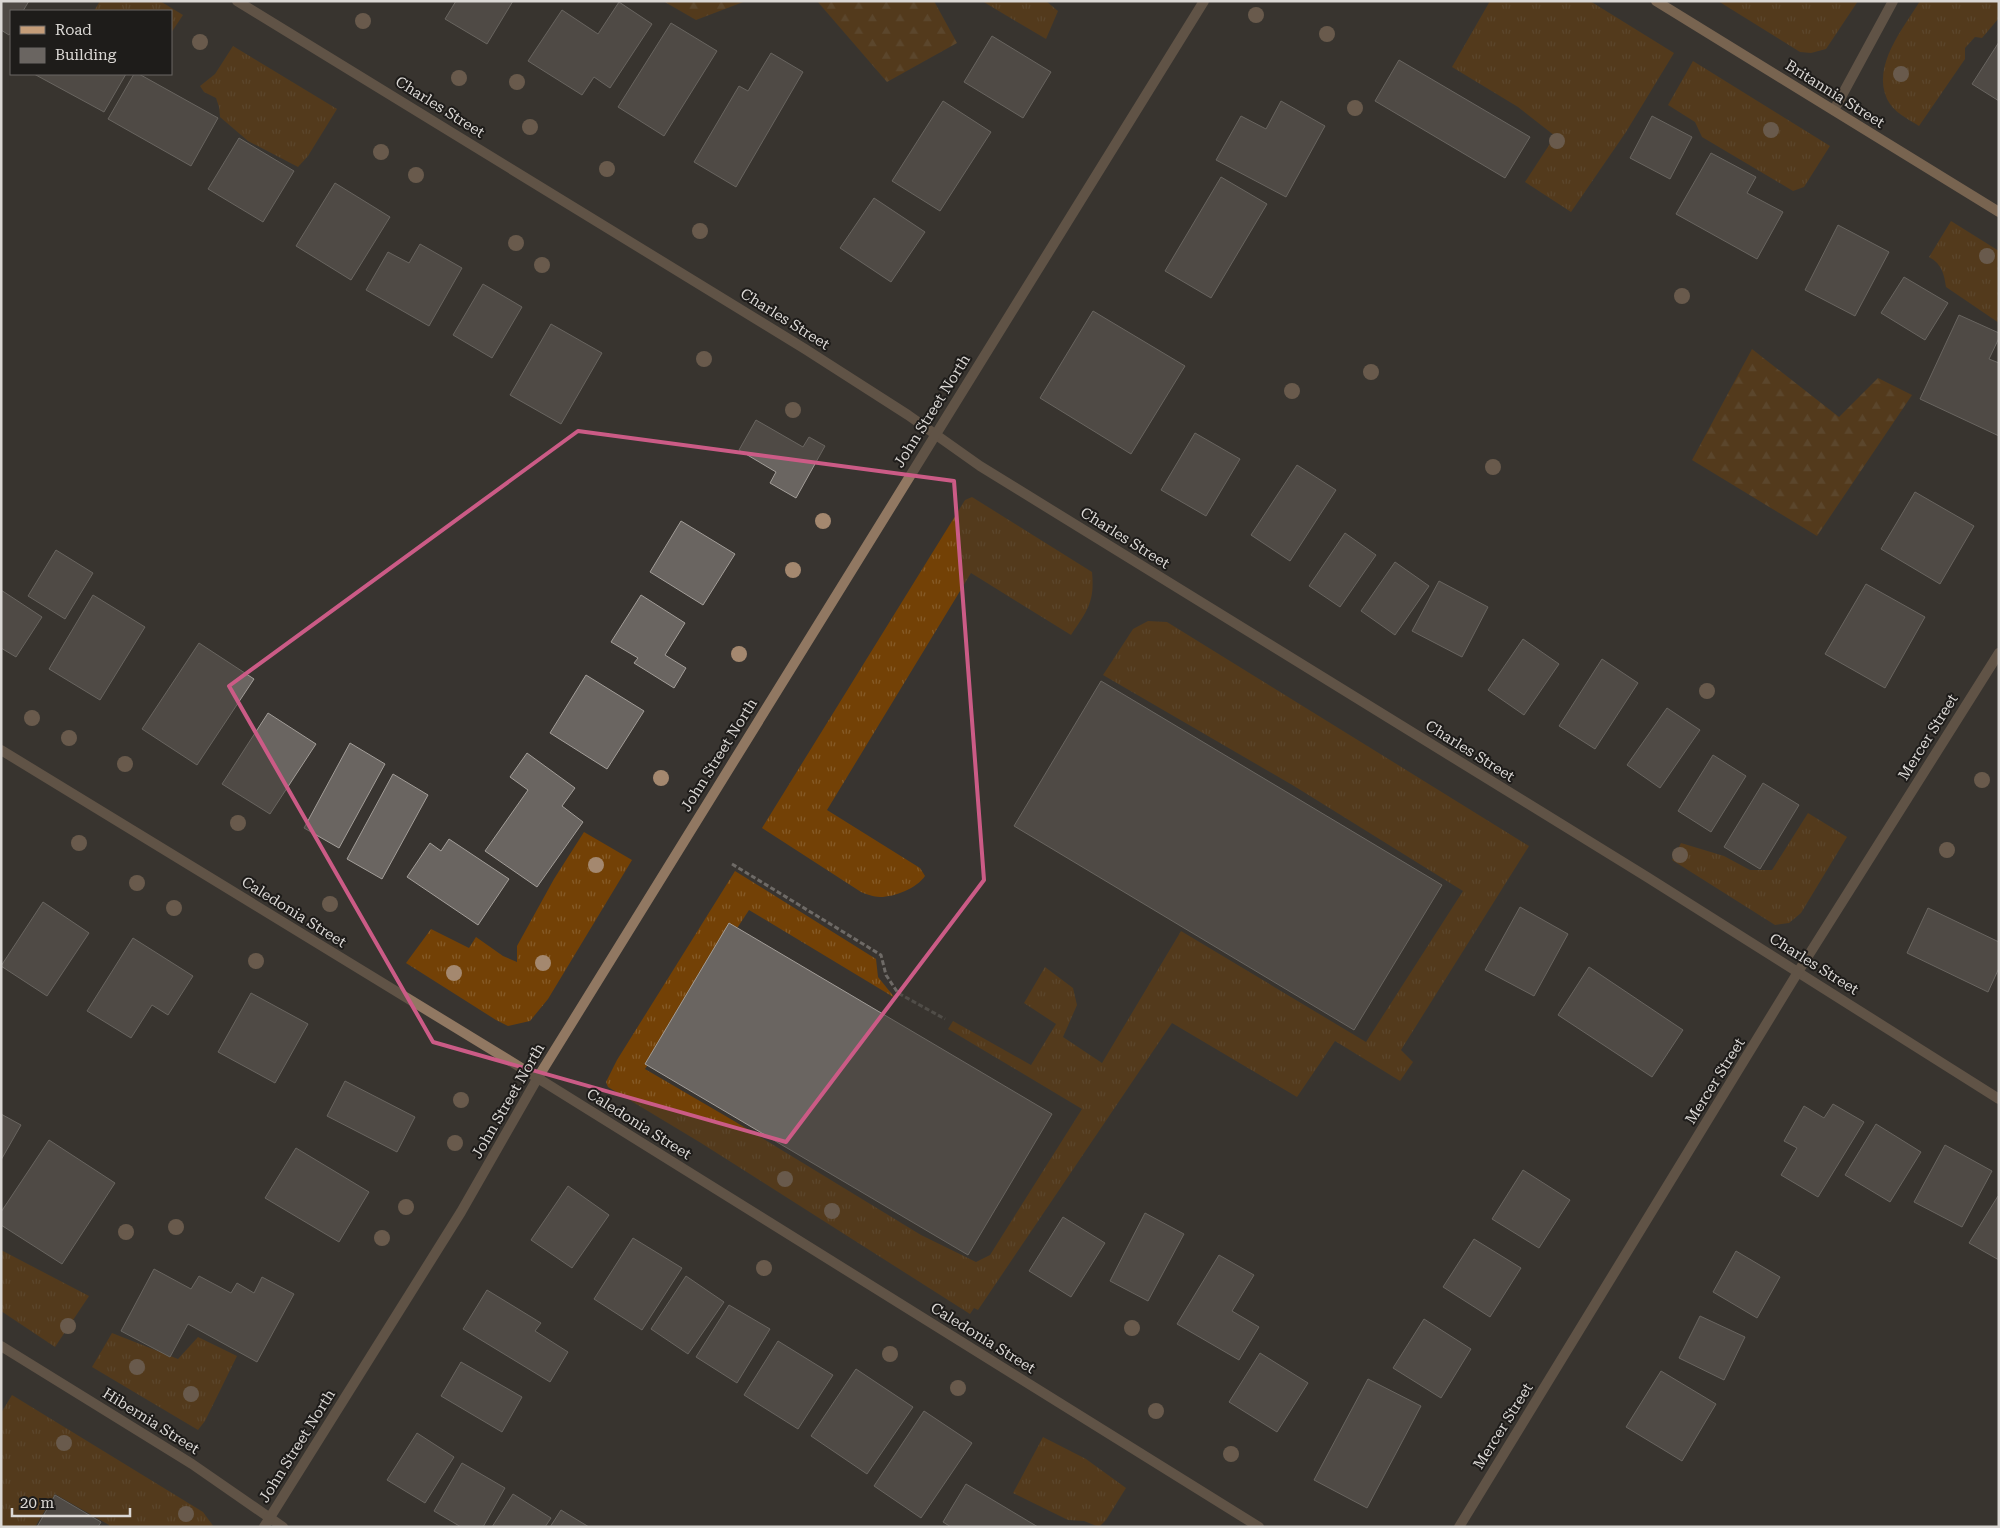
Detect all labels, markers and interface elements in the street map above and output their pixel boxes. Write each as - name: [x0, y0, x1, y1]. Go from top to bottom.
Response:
- legend: [10, 10, 172, 75]
- text: Road: [55, 21, 92, 39]
- text: Building: [55, 46, 117, 64]
- street label: Britannia Street: [1782, 56, 1888, 132]
- street label: Charles Street: [392, 72, 488, 142]
- street label: Charles Street: [737, 284, 833, 354]
- street label: John Street North: [890, 351, 974, 471]
- street label: Charles Street: [1077, 503, 1173, 573]
- street label: Mercer Street: [1894, 690, 1962, 783]
- street label: John Street North: [677, 695, 761, 815]
- street label: Charles Street: [1422, 716, 1518, 786]
- street label: Caledonia Street: [238, 873, 350, 952]
- street label: Charles Street: [1766, 929, 1862, 999]
- street label: Mercer Street: [1681, 1034, 1749, 1127]
- street label: John Street North: [468, 1040, 548, 1162]
- street label: Caledonia Street: [583, 1085, 695, 1164]
- street label: Caledonia Street: [927, 1299, 1039, 1378]
- street label: Mercer Street: [1469, 1379, 1537, 1472]
- street label: Hibernia Street: [99, 1384, 203, 1458]
- street label: John Street North: [255, 1386, 339, 1506]
- scale bar: [12, 1486, 130, 1518]
- text: 20 m: [20, 1494, 55, 1512]

